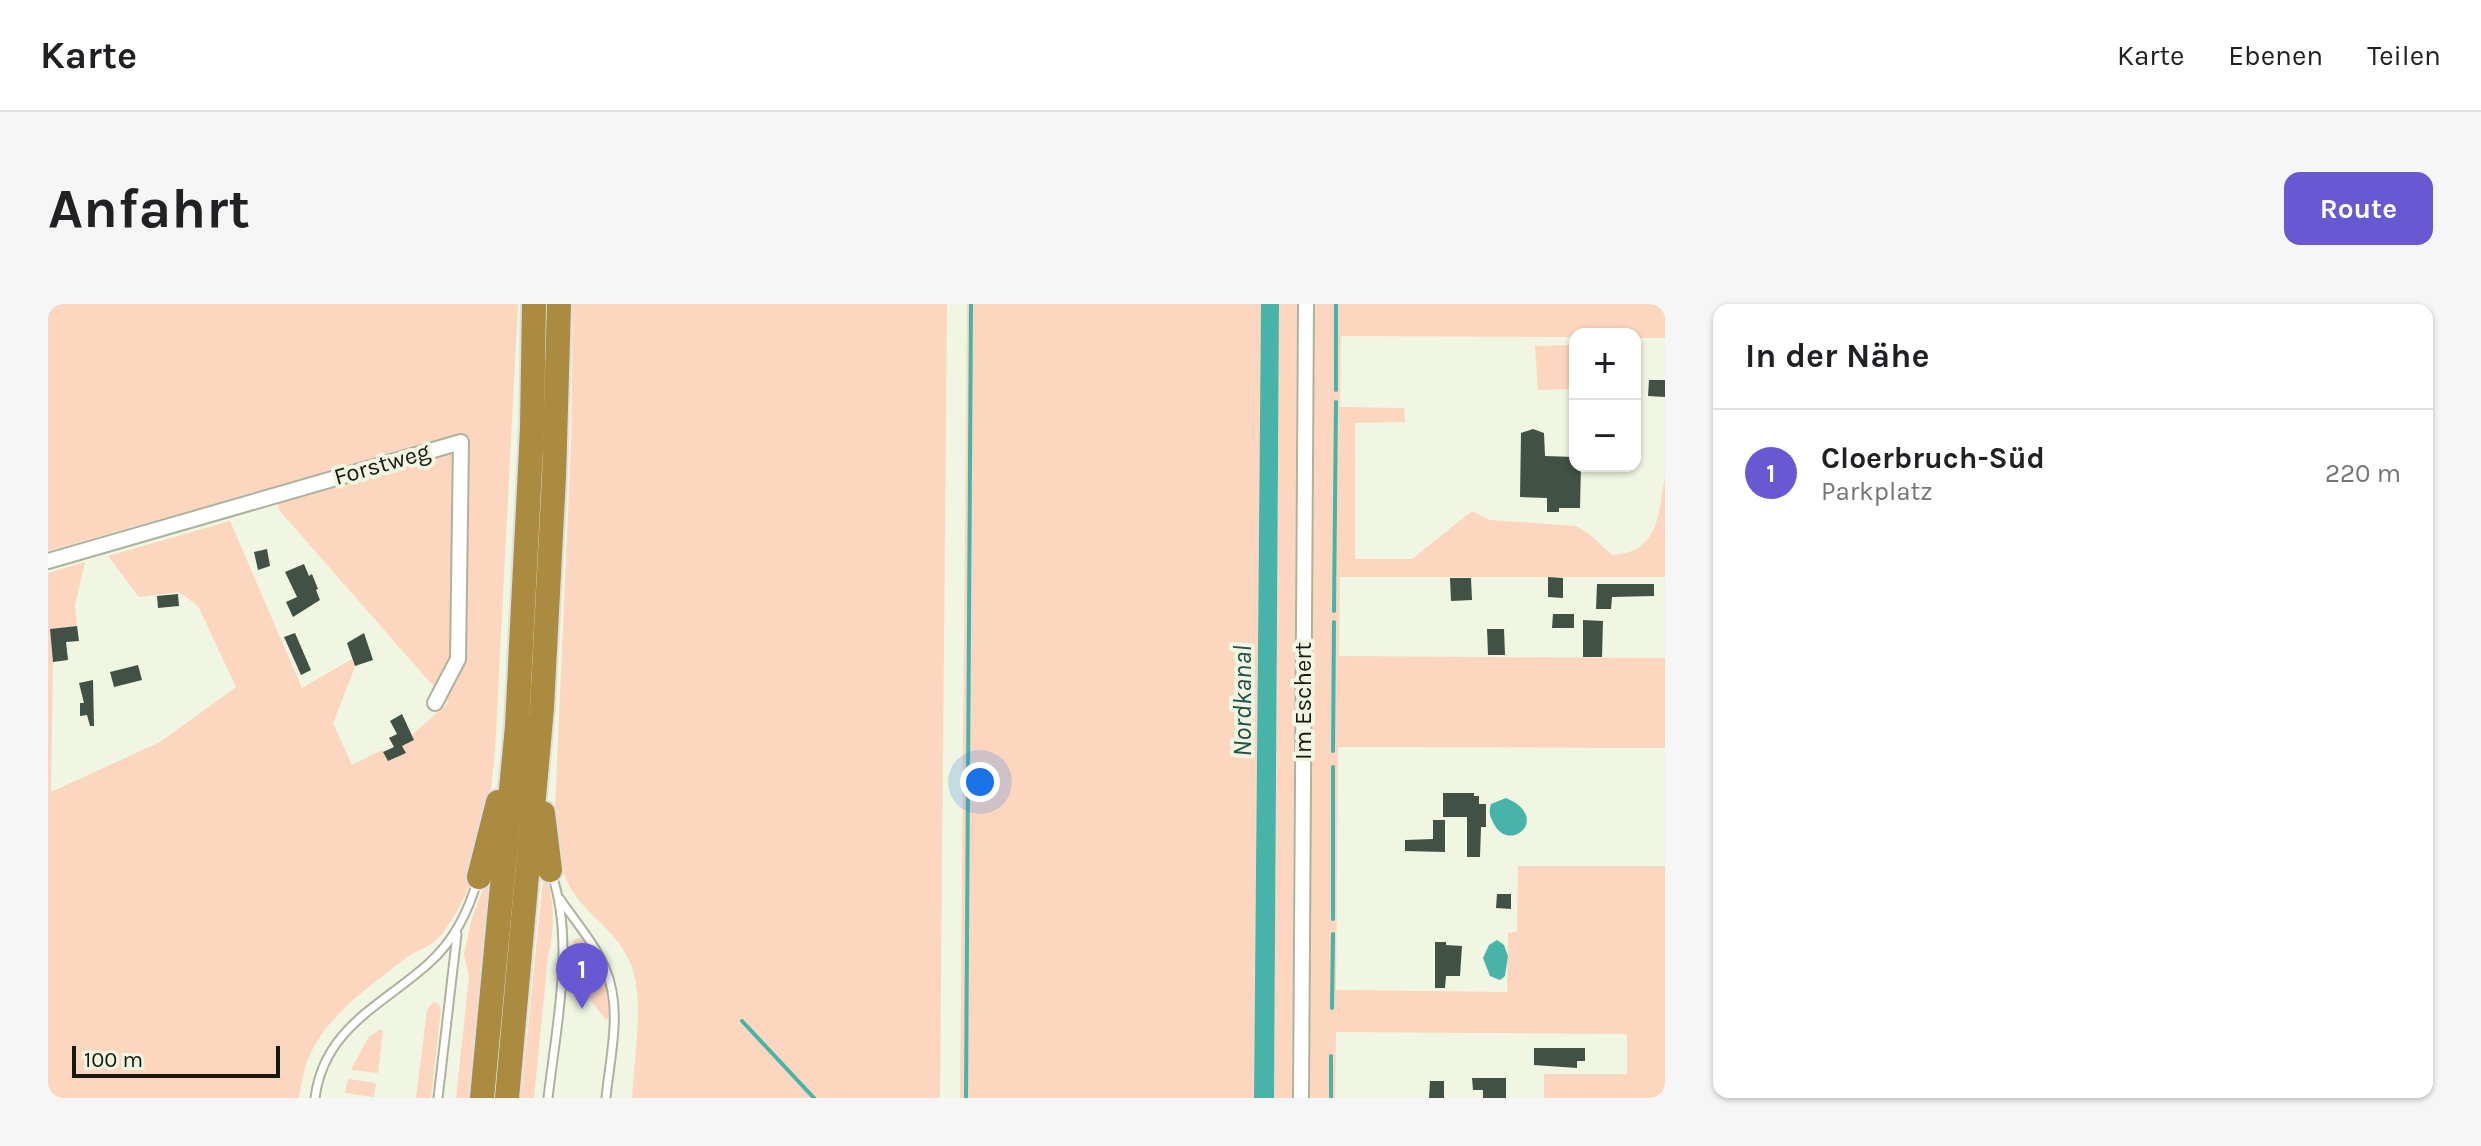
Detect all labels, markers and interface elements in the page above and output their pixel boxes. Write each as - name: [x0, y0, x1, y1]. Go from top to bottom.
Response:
- text: Karte: [40, 33, 137, 78]
- text: Karte: [2117, 39, 2184, 72]
- text: Ebenen: [2228, 39, 2323, 72]
- text: Teilen: [2367, 39, 2441, 72]
- button: Route: [2284, 172, 2433, 245]
- text: Anfahrt: [48, 176, 250, 241]
- map controls: [1569, 328, 1641, 472]
- button: +: [1569, 328, 1641, 400]
- text: In der Nähe: [1745, 336, 1929, 376]
- button: −: [1569, 400, 1641, 472]
- street label: Forstweg: [331, 437, 434, 491]
- text: Cloerbruch-Süd: [1821, 440, 2045, 476]
- text: 1: [1766, 458, 1776, 489]
- text: 220 m: [2325, 458, 2401, 489]
- text: Parkplatz: [1821, 476, 1933, 507]
- street label: Im Eschert: [1289, 642, 1317, 760]
- water label: Nordkanal: [1227, 645, 1258, 757]
- your location: [960, 762, 1000, 802]
- pin: 1: [556, 943, 608, 1009]
- scale bar: [72, 1042, 280, 1078]
- text: 100 m: [84, 1047, 143, 1073]

